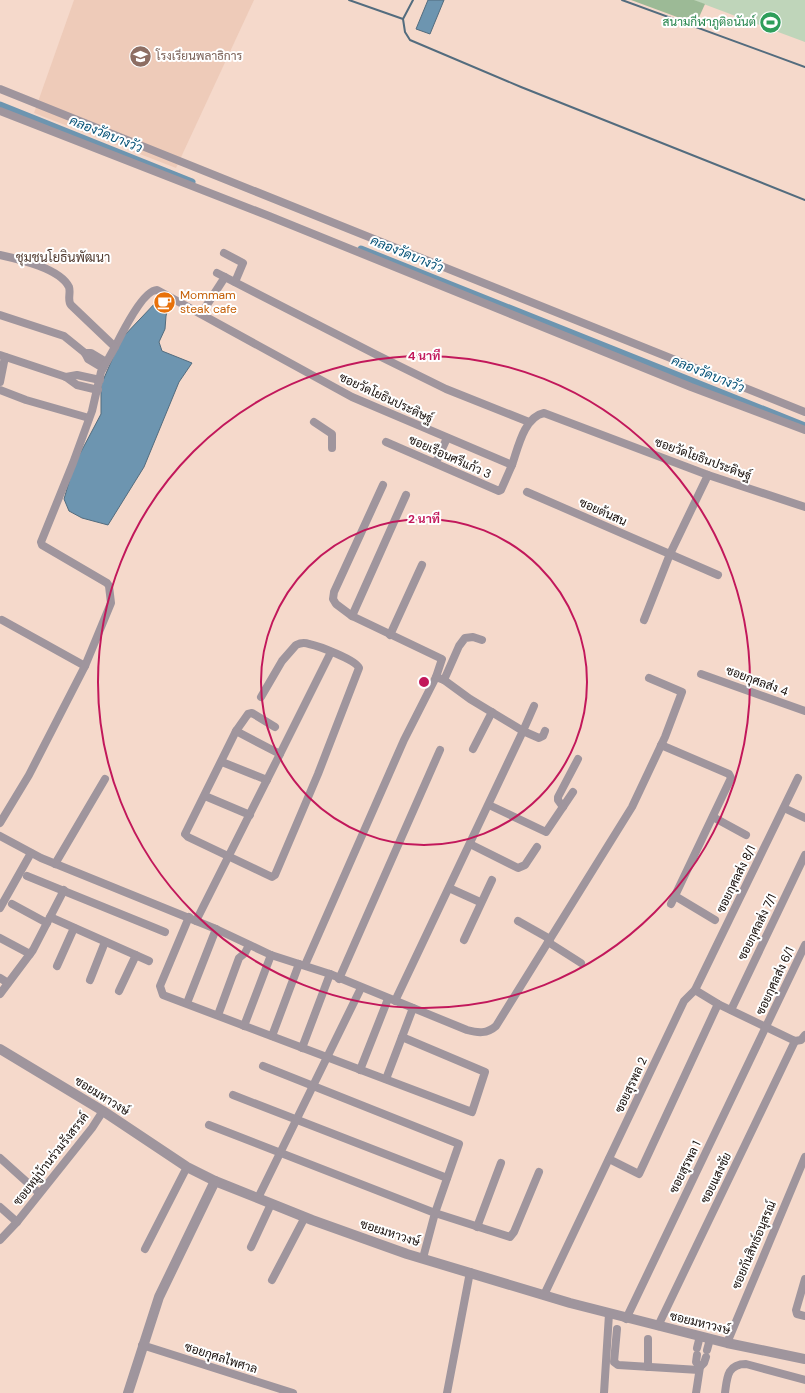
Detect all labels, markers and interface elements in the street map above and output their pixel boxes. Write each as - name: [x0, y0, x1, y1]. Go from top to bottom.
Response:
- sports icon: สนามกีฬาภูติอนันต์: [758, 9, 784, 35]
- place label: สนามกีฬาภูติอนันต์: [663, 14, 756, 30]
- school or university icon: โรงเรียนพลาธิการ: [128, 43, 154, 69]
- place label: โรงเรียนพลาธิการ: [155, 48, 242, 64]
- water label: คลองวัดบางวัว: [67, 112, 145, 156]
- water label: คลองวัดบางวัว: [368, 232, 446, 276]
- district label: ชุมชนโยธินพัฒนา: [16, 249, 110, 267]
- place label: Mommam steak cafe: [180, 287, 237, 317]
- cafe icon: Mommam steak cafe: [151, 289, 177, 315]
- text: 4 นาที: [408, 348, 440, 364]
- water label: คลองวัดบางวัว: [669, 352, 747, 396]
- street label: ซอยวัดโยธินประดิษฐ์: [336, 369, 436, 427]
- street label: ซอยเรือนศรีแก้ว 3: [406, 432, 494, 482]
- street label: ซอยวัดโยธินประดิษฐ์: [652, 434, 754, 484]
- street label: ซอยต้นสน: [577, 494, 630, 530]
- text: 2 นาที: [408, 511, 440, 527]
- street label: ซอยกุศลส่ง 4: [723, 662, 790, 701]
- centre of rings: [417, 675, 431, 689]
- street label: ซอยกุศลส่ง 8/1: [713, 843, 760, 916]
- street label: ซอยกุศลส่ง 7/1: [734, 891, 781, 963]
- street label: ซอยกุศลส่ง 6/1: [752, 944, 799, 1018]
- street label: ซอยสุรพล 2: [611, 1054, 652, 1116]
- street label: ซอยมหาวงษ์: [72, 1073, 133, 1120]
- street label: ซอยหมู่บ้านร่วมรังสรรค์: [10, 1109, 92, 1209]
- street label: ซอยสุรพล 1: [665, 1138, 705, 1196]
- street label: ซอยแสงชัย: [697, 1150, 735, 1206]
- street label: ซอยกันสิทธ์อนุสรณ์: [728, 1198, 781, 1292]
- street label: ซอยมหาวงษ์: [358, 1216, 423, 1250]
- street label: ซอยมหาวงษ์: [668, 1308, 733, 1338]
- street label: ซอยกุศลไพศาล: [182, 1339, 260, 1378]

